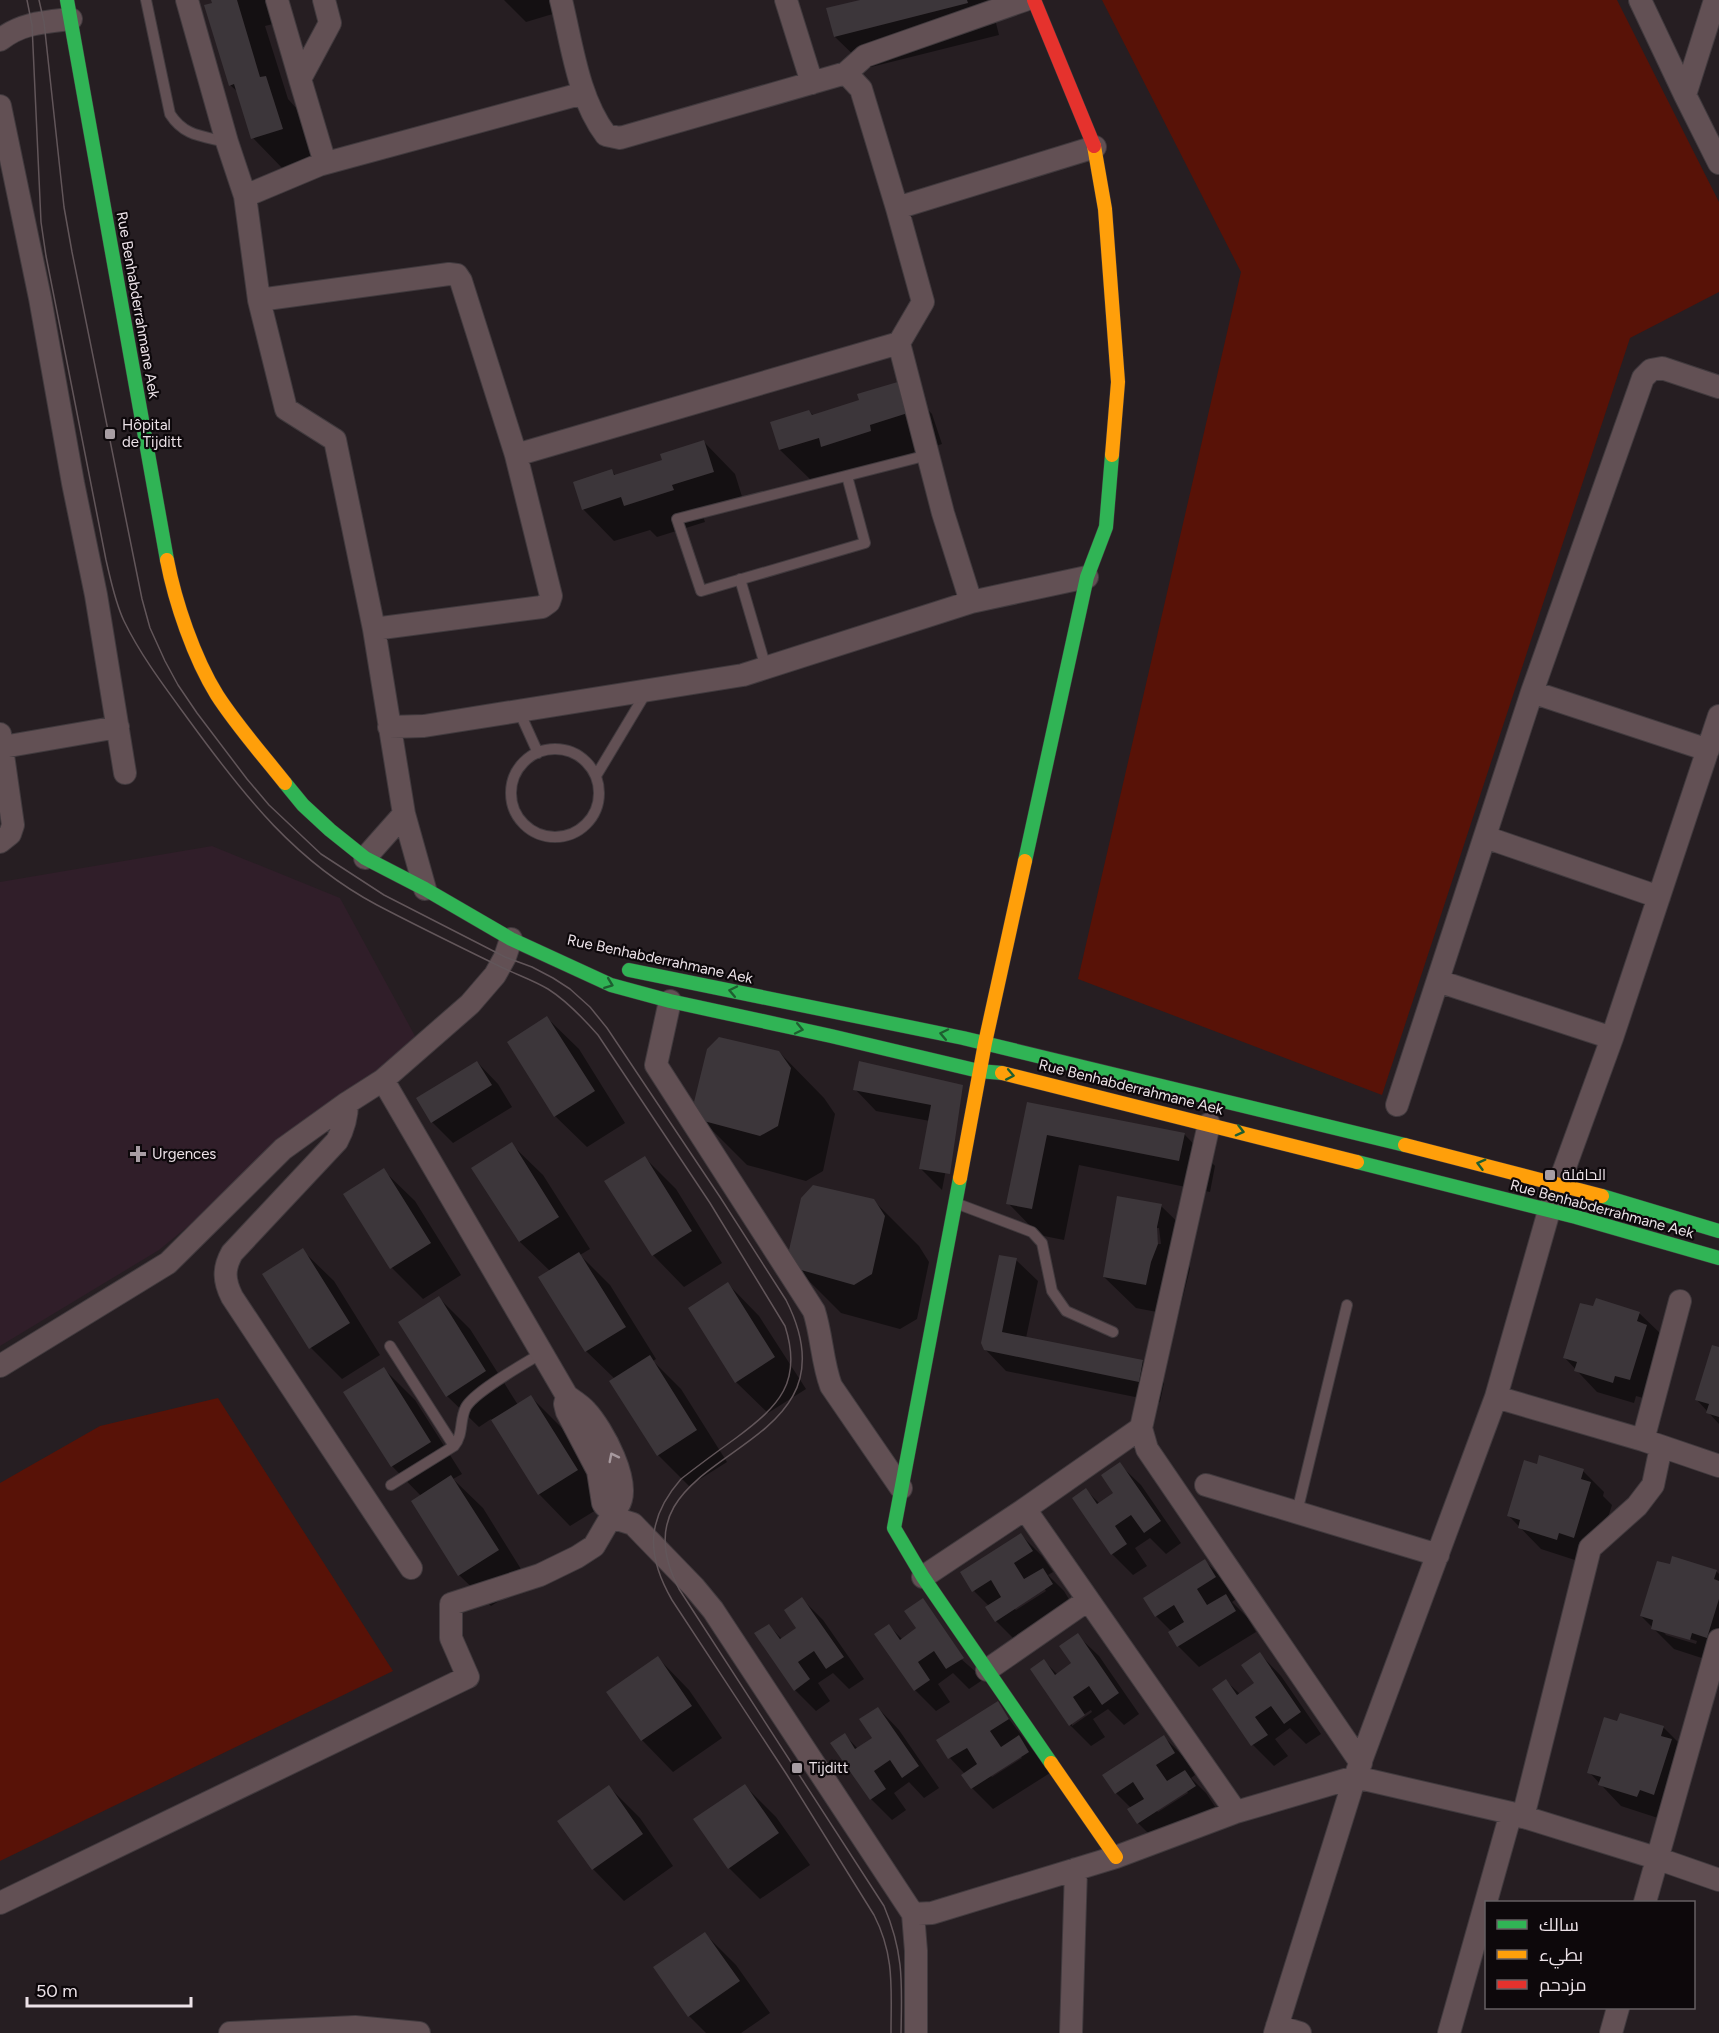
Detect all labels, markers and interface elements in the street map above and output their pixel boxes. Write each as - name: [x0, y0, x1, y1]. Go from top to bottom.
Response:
- street label: Rue Benhabderrahmane Aek: [113, 210, 163, 401]
- place label: Hôpital de Tijditt: [122, 416, 182, 451]
- marker: Hôpital de Tijditt: [103, 427, 117, 441]
- street label: Rue Benhabderrahmane Aek: [565, 930, 755, 988]
- one-way arrow: [604, 976, 614, 989]
- one-way arrow: [728, 985, 738, 998]
- one-way arrow: [794, 1021, 804, 1034]
- one-way arrow: [940, 1028, 950, 1041]
- street label: Rue Benhabderrahmane Aek: [1037, 1055, 1226, 1119]
- one-way arrow: [1004, 1068, 1014, 1081]
- one-way arrow: [1235, 1124, 1245, 1137]
- marker: Urgences: [129, 1145, 147, 1163]
- place label: Urgences: [152, 1145, 216, 1163]
- one-way arrow: [1476, 1159, 1487, 1171]
- place label: الحافلة: [1562, 1166, 1606, 1184]
- marker: الحافلة: [1543, 1168, 1557, 1182]
- street label: Rue Benhabderrahmane Aek: [1508, 1176, 1697, 1242]
- one-way arrow: [609, 1452, 620, 1463]
- place label: Tijditt: [809, 1759, 849, 1777]
- marker: Tijditt: [790, 1761, 804, 1775]
- legend: [1485, 1901, 1695, 2009]
- text: سالك: [1539, 1914, 1579, 1936]
- text: بطيء: [1539, 1944, 1583, 1969]
- scale bar: [27, 1970, 190, 2008]
- text: مزدحم: [1539, 1974, 1587, 1997]
- text: 50 m: [36, 1980, 78, 2002]

